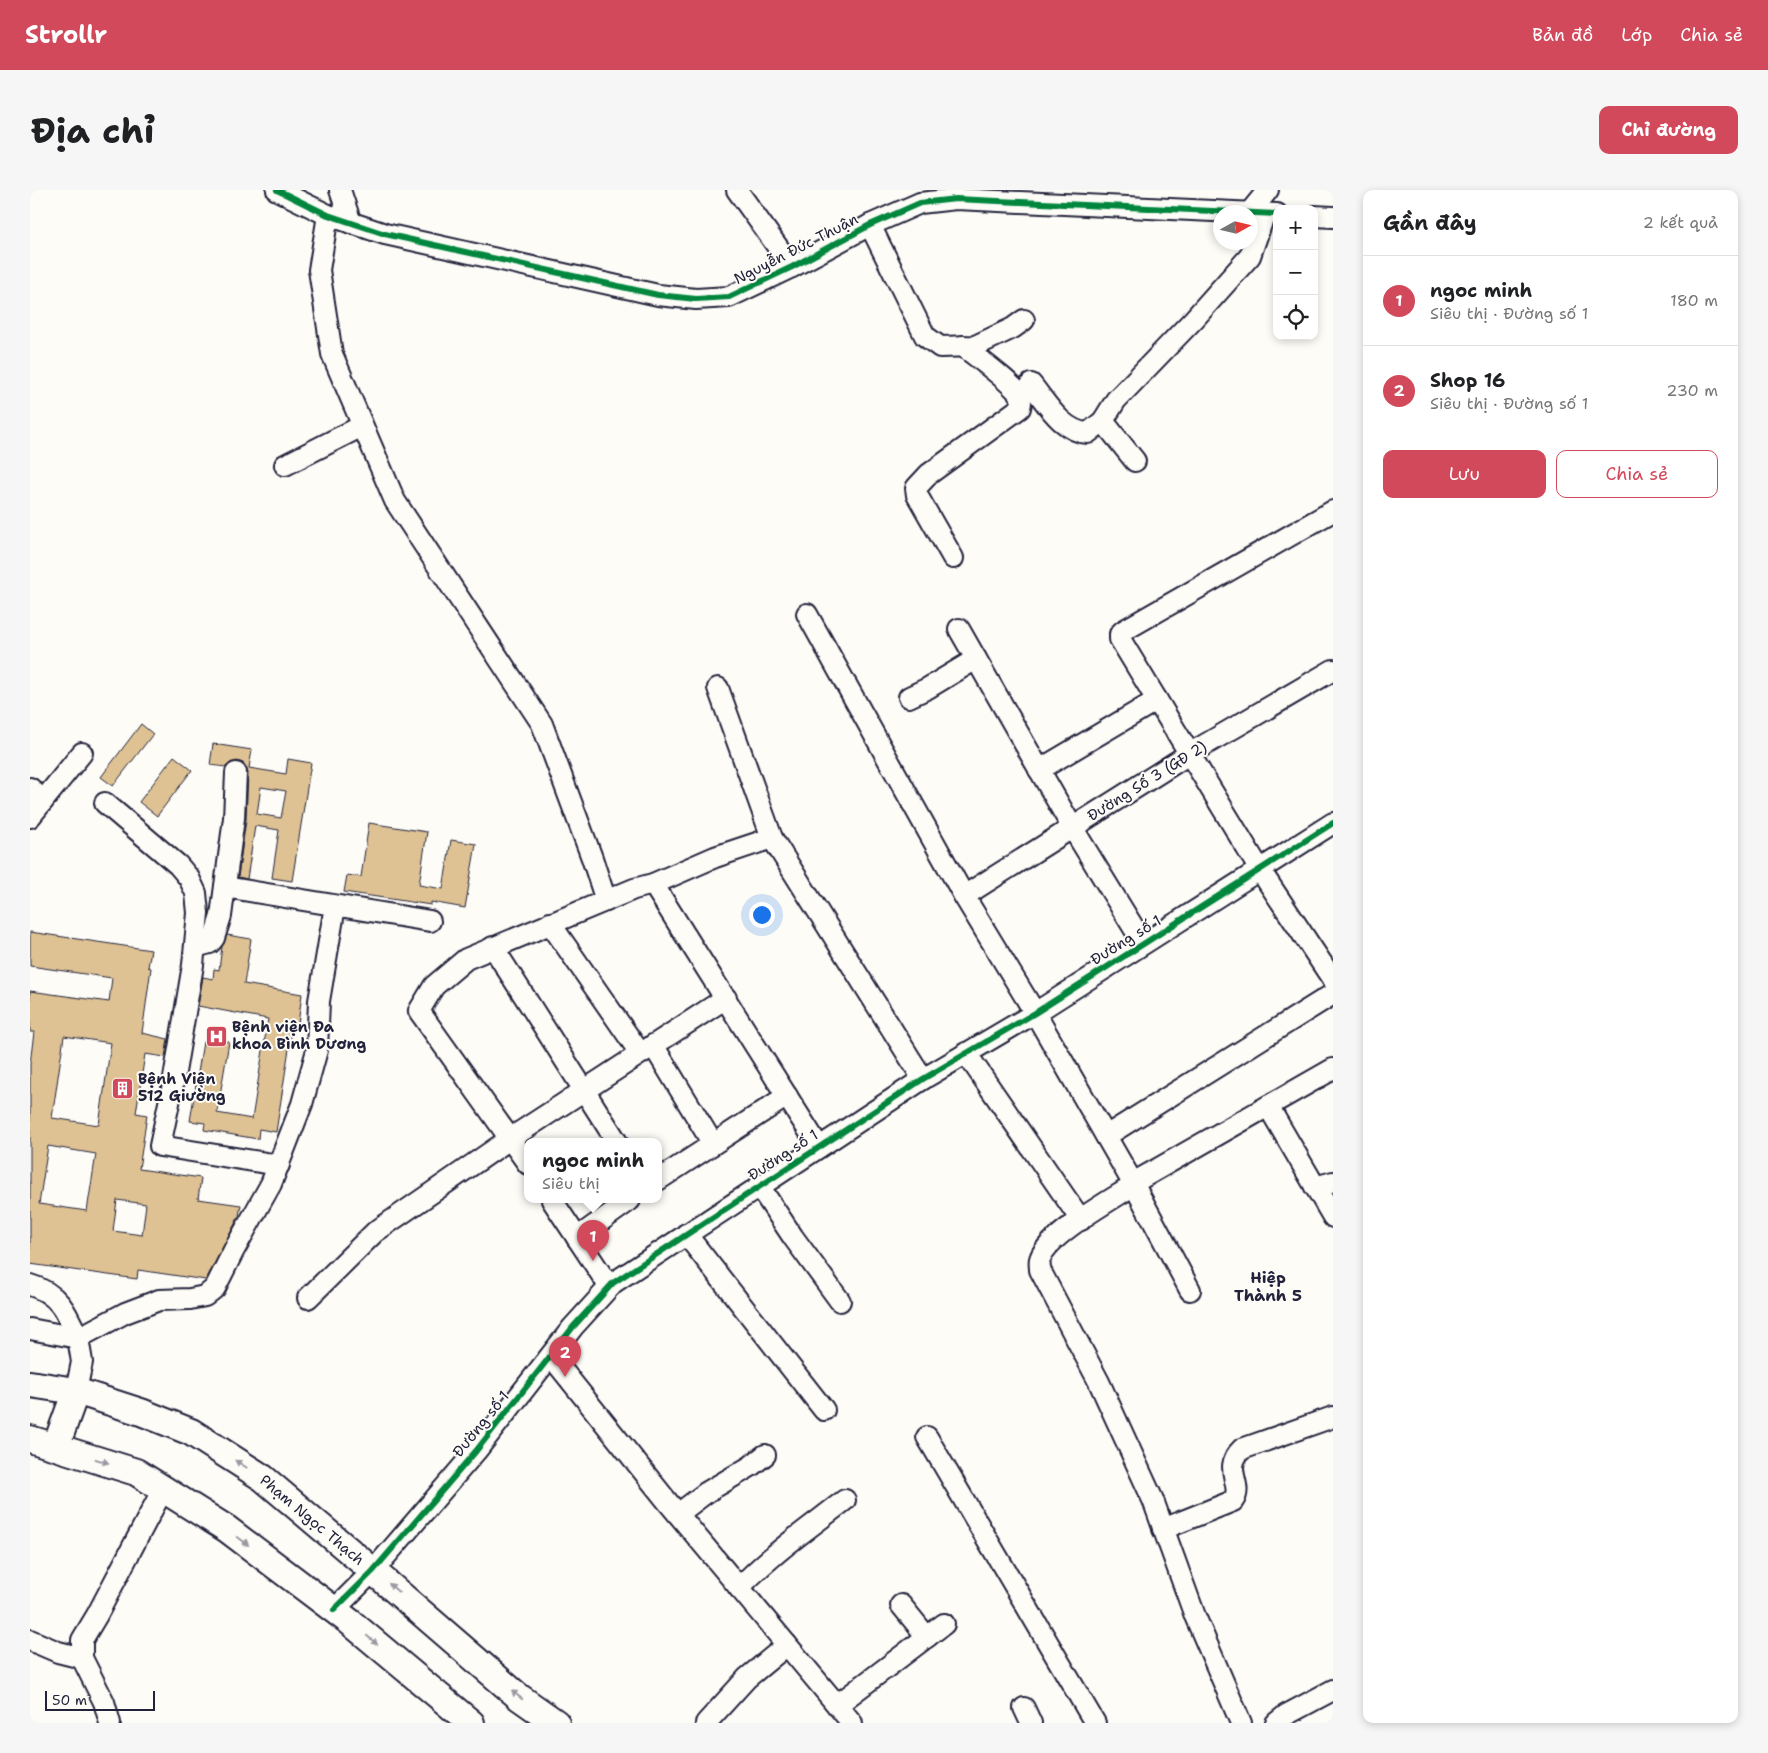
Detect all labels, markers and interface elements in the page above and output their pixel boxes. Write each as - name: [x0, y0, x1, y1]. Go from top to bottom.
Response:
- text: Strollr: [25, 19, 107, 51]
- text: Bản đồ: [1532, 23, 1593, 47]
- text: Lớp: [1621, 23, 1652, 47]
- text: Chia sẻ: [1680, 23, 1743, 47]
- button: Chỉ đường: [1599, 106, 1738, 154]
- text: Địa chỉ: [30, 107, 154, 154]
- north arrow: [1213, 205, 1258, 250]
- map controls: [1273, 205, 1318, 340]
- button: +: [1273, 205, 1318, 250]
- street label: Nguyễn Đức Thuận: [730, 209, 862, 289]
- text: Gần đây: [1383, 209, 1477, 237]
- text: 2 kết quả: [1643, 212, 1718, 233]
- button: −: [1273, 250, 1318, 295]
- text: ngoc minh: [1430, 278, 1532, 303]
- text: 1: [1395, 290, 1403, 311]
- text: 180 m: [1670, 290, 1718, 311]
- button: locate: [1273, 295, 1318, 340]
- text: Siêu thị · Đường số 1: [1430, 303, 1588, 324]
- text: Shop 16: [1430, 368, 1505, 393]
- text: 2: [1393, 380, 1405, 401]
- text: 230 m: [1666, 380, 1718, 401]
- text: Siêu thị · Đường số 1: [1430, 393, 1588, 414]
- button: Lưu: [1383, 450, 1546, 498]
- button: Chia sẻ: [1556, 450, 1718, 498]
- street label: Đường Số 3 (GĐ 2): [1084, 736, 1210, 826]
- your location: [749, 902, 775, 928]
- street label: Đường số 1: [1087, 910, 1165, 970]
- place label: Bệnh viện Đa khoa Bình Dương: [232, 1017, 367, 1054]
- hospital icon: Bệnh viện Đa khoa Bình Dương: [204, 1024, 228, 1048]
- place label: Bệnh Viện 512 Giường: [138, 1069, 226, 1106]
- building icon: Bệnh Viện 512 Giường: [110, 1076, 134, 1100]
- street label: Đường số 1: [744, 1125, 822, 1185]
- popup: [524, 1138, 662, 1203]
- text: ngoc minh: [542, 1148, 644, 1173]
- text: Siêu thị: [542, 1173, 600, 1194]
- pin: 1: [577, 1220, 609, 1261]
- district label: Hiệp Thành 5: [1234, 1267, 1302, 1306]
- pin: 2: [549, 1336, 581, 1377]
- street label: Đường số 1: [448, 1387, 514, 1461]
- one-way arrow: [95, 1458, 110, 1466]
- one-way arrow: [234, 1459, 247, 1469]
- street label: Phạm Ngọc Thạch: [255, 1470, 369, 1570]
- one-way arrow: [236, 1535, 249, 1546]
- one-way arrow: [387, 1583, 400, 1594]
- one-way arrow: [365, 1634, 378, 1645]
- scale bar: [45, 1688, 155, 1711]
- one-way arrow: [511, 1689, 524, 1700]
- text: 50 m: [52, 1691, 87, 1709]

